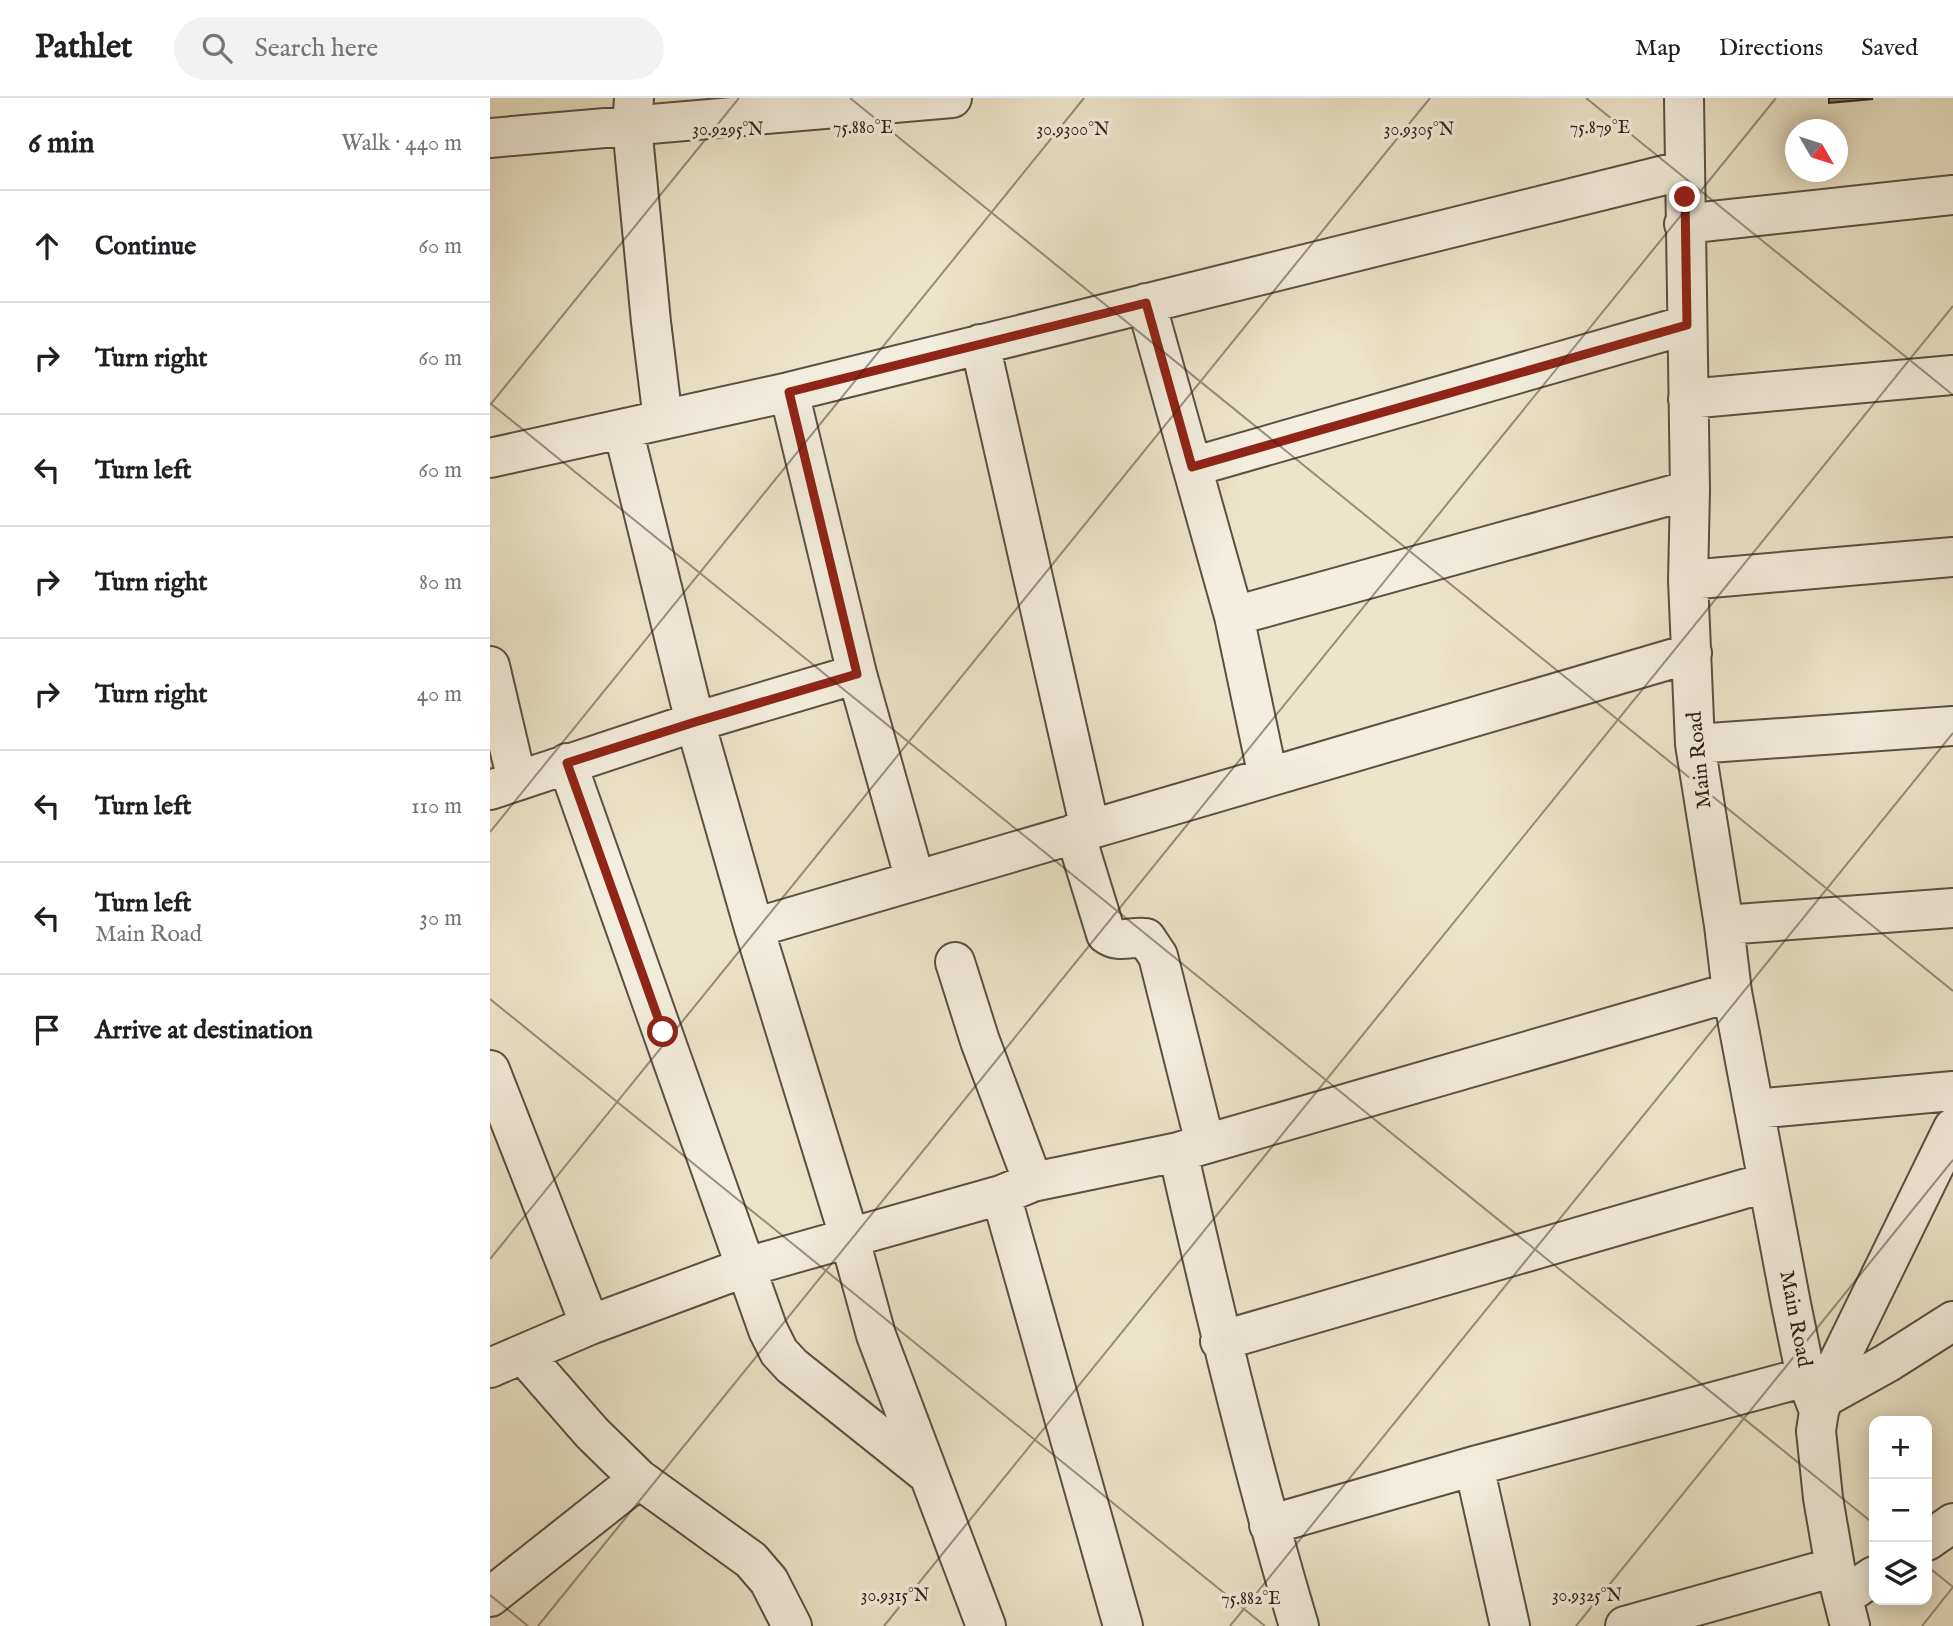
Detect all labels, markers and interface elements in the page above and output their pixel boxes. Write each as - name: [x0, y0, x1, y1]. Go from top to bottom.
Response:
- search box: [174, 17, 664, 80]
- text: Pathlet: [35, 27, 132, 69]
- icon: search: [198, 29, 236, 67]
- text: Search here: [254, 32, 378, 65]
- text: Map: [1635, 33, 1681, 64]
- text: Directions: [1719, 33, 1823, 64]
- text: Saved: [1861, 33, 1918, 64]
- text: 75.880°E: [833, 117, 893, 140]
- text: 75.879°E: [1570, 117, 1630, 140]
- text: 30.9295°N: [692, 119, 764, 142]
- text: 30.9300°N: [1037, 119, 1110, 142]
- text: 30.9305°N: [1384, 119, 1455, 142]
- north arrow: [1785, 119, 1848, 182]
- text: 6 min: [28, 125, 94, 163]
- text: Walk · 440 m: [341, 129, 462, 158]
- route end: [1669, 181, 1700, 212]
- icon: ahead: [28, 227, 66, 265]
- text: Continue: [95, 230, 196, 263]
- text: 60 m: [418, 232, 462, 261]
- icon: right: [28, 339, 66, 377]
- text: Turn right: [95, 342, 208, 375]
- text: 60 m: [418, 344, 462, 373]
- icon: left: [28, 451, 66, 489]
- text: Turn left: [95, 454, 192, 487]
- text: 60 m: [418, 456, 462, 485]
- icon: right: [28, 563, 66, 601]
- text: Turn right: [95, 566, 208, 599]
- text: 80 m: [419, 568, 462, 597]
- icon: right: [28, 675, 66, 713]
- text: Turn right: [95, 678, 208, 711]
- text: 40 m: [417, 680, 462, 709]
- street label: Main Road: [1681, 709, 1719, 810]
- icon: left: [28, 787, 66, 825]
- text: Turn left: [95, 790, 192, 823]
- text: 110 m: [411, 792, 462, 821]
- text: Turn left: [95, 887, 192, 920]
- icon: left: [28, 899, 66, 937]
- text: 30 m: [419, 904, 462, 933]
- text: Main Road: [95, 920, 202, 949]
- icon: arrive: [28, 1011, 66, 1049]
- text: Arrive at destination: [95, 1014, 313, 1047]
- route start: [647, 1016, 678, 1047]
- street label: Main Road: [1772, 1268, 1818, 1370]
- map controls: [1869, 1416, 1932, 1605]
- button: +: [1869, 1416, 1932, 1479]
- button: −: [1869, 1479, 1932, 1542]
- button: layers: [1869, 1542, 1932, 1605]
- text: 30.9315°N: [861, 1585, 930, 1608]
- text: 30.9325°N: [1552, 1585, 1623, 1608]
- text: 75.882°E: [1221, 1588, 1281, 1611]

